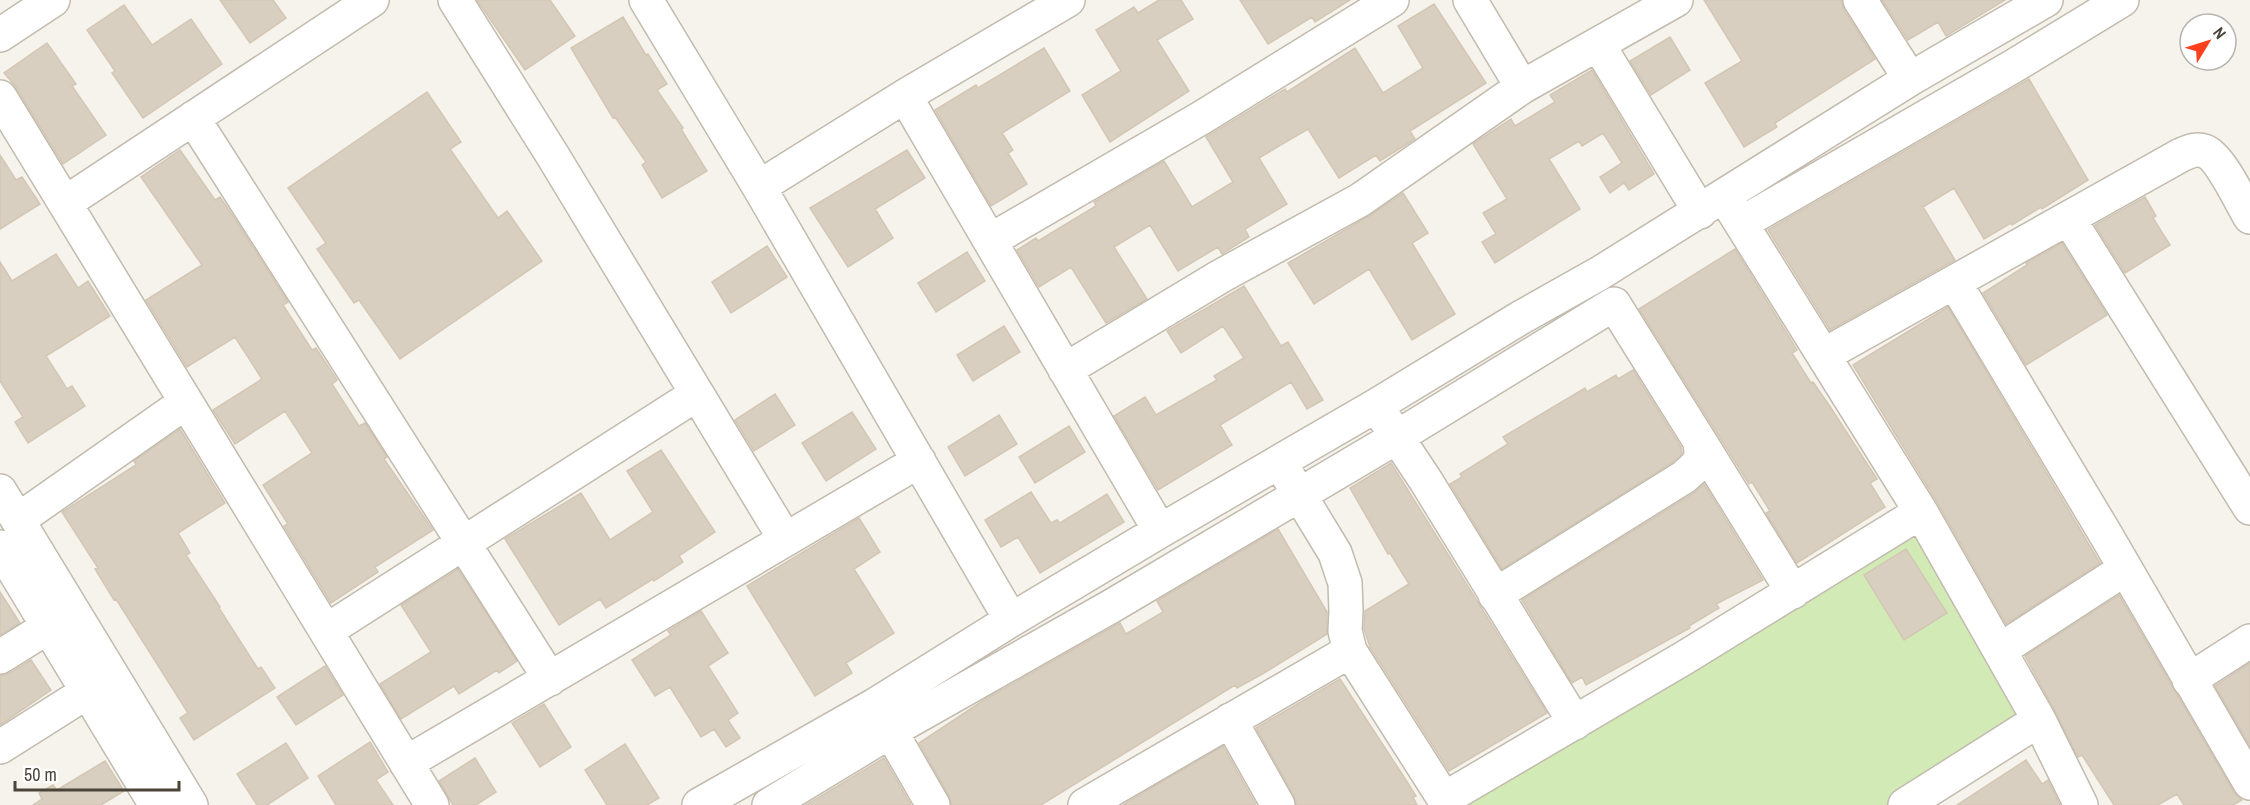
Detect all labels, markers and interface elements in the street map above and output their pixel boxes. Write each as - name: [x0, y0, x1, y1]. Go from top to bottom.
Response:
- north arrow: [2178, 12, 2238, 72]
- text: N: [2208, 22, 2231, 43]
- scale bar: [15, 754, 178, 792]
- text: 50 m: [24, 762, 57, 787]

